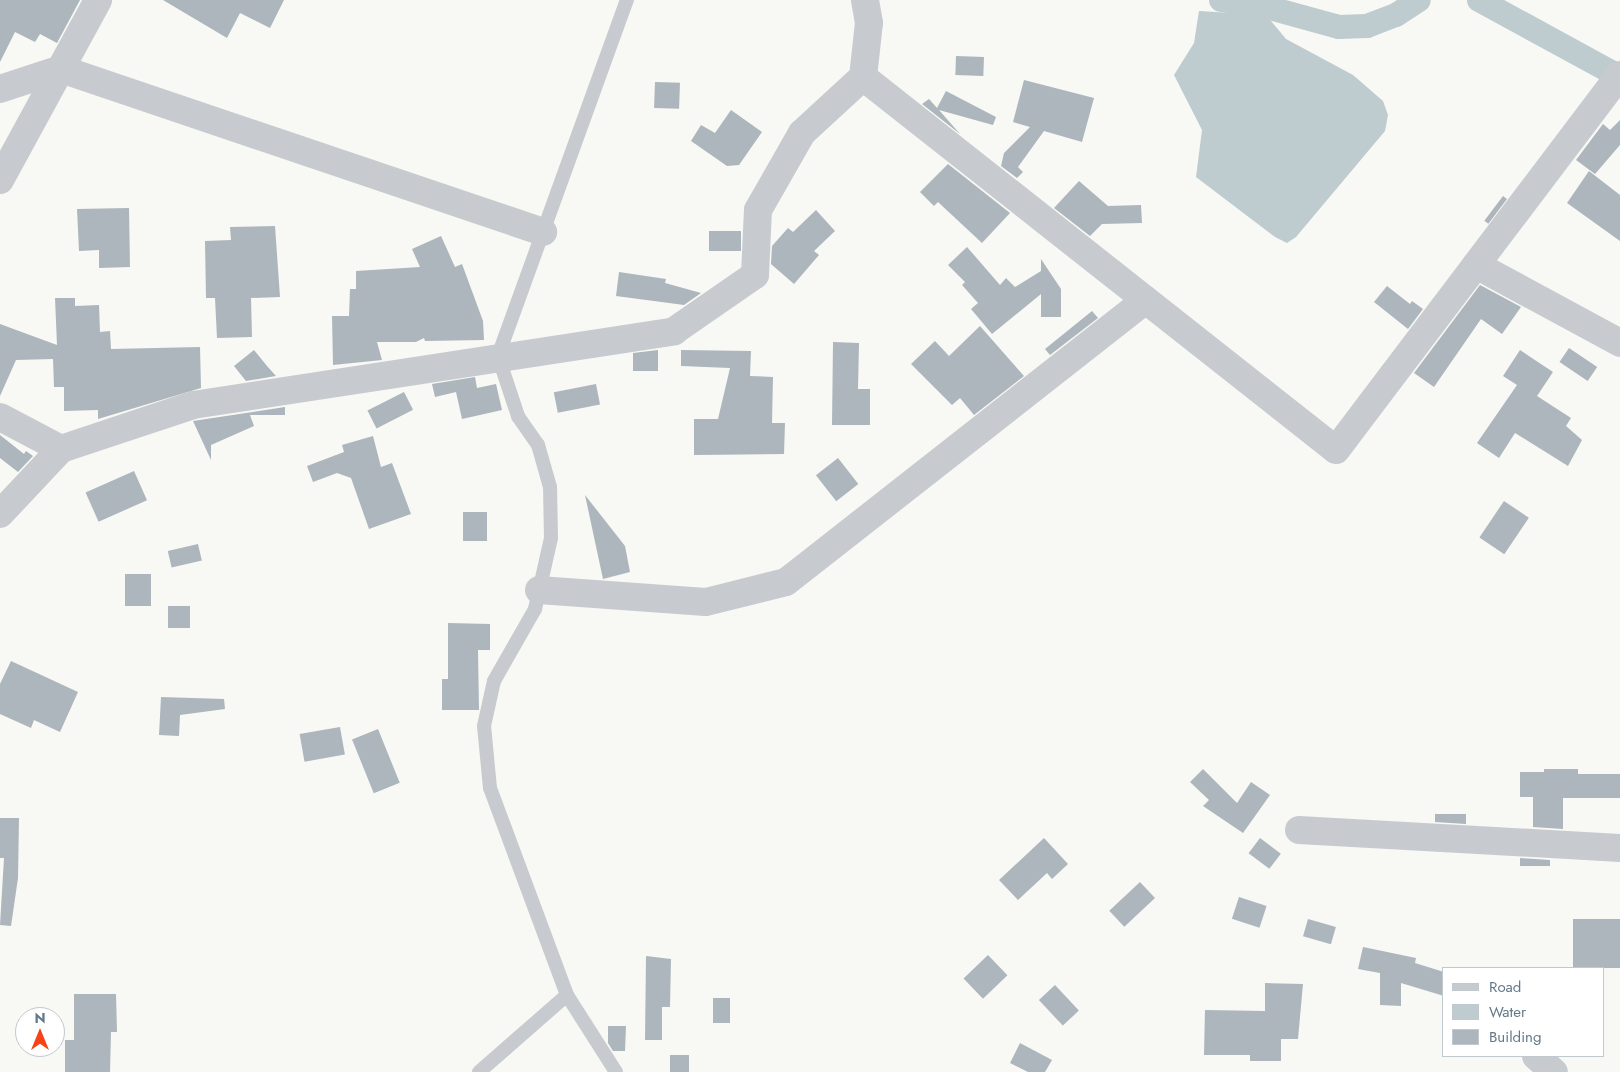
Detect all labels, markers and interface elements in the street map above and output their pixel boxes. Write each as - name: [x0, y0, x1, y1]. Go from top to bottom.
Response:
- legend: [1442, 967, 1605, 1057]
- text: Road: [1489, 976, 1521, 998]
- text: Water: [1489, 1001, 1526, 1023]
- north arrow: [15, 1007, 65, 1057]
- text: N: [34, 1008, 46, 1028]
- text: Building: [1489, 1026, 1541, 1048]

